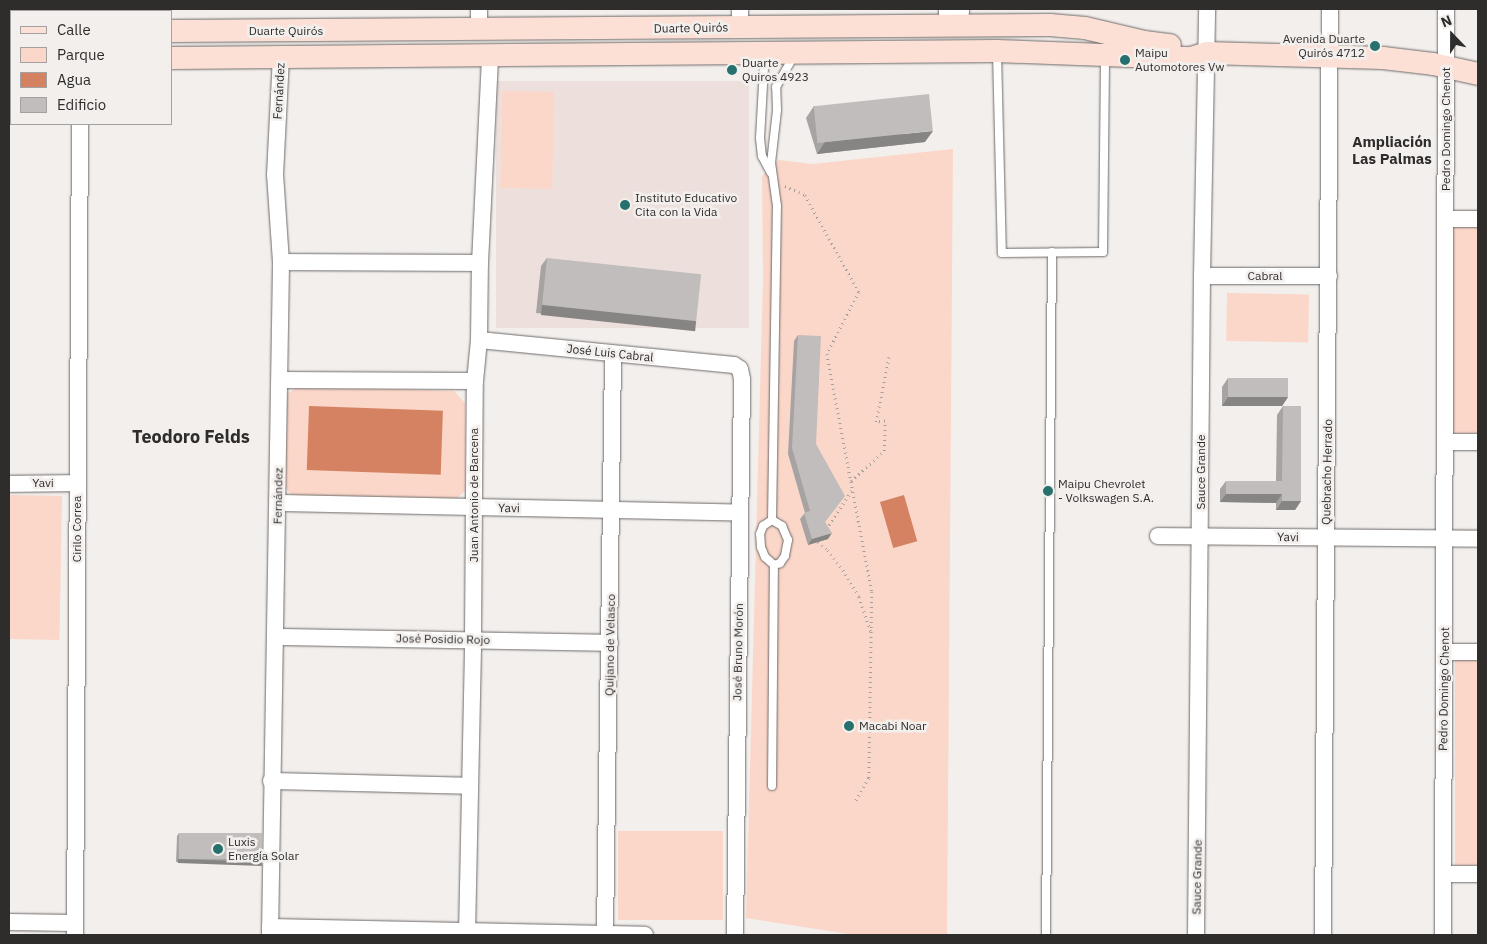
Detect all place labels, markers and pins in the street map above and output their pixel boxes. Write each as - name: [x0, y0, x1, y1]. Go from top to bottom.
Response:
- place label: Avenida Duarte Quirós 4712: [1283, 32, 1365, 60]
- marker: Avenida Duarte Quirós 4712: [1369, 40, 1381, 52]
- place label: Maipu Automotores Vw: [1135, 46, 1224, 74]
- marker: Maipu Automotores Vw: [1119, 54, 1131, 66]
- place label: Duarte Quiros 4923: [742, 56, 809, 84]
- marker: Duarte Quiros 4923: [726, 64, 738, 76]
- place label: Instituto Educativo Cita con la Vida: [635, 191, 737, 219]
- marker: Instituto Educativo Cita con la Vida: [619, 199, 631, 211]
- place label: Maipu Chevrolet - Volkswagen S.A.: [1058, 477, 1154, 505]
- marker: Maipu Chevrolet - Volkswagen S.A.: [1042, 485, 1054, 497]
- place label: Macabi Noar: [859, 719, 926, 733]
- marker: Macabi Noar: [843, 720, 855, 732]
- place label: Luxis Energía Solar: [228, 835, 299, 863]
- marker: Luxis Energía Solar: [212, 843, 224, 855]

